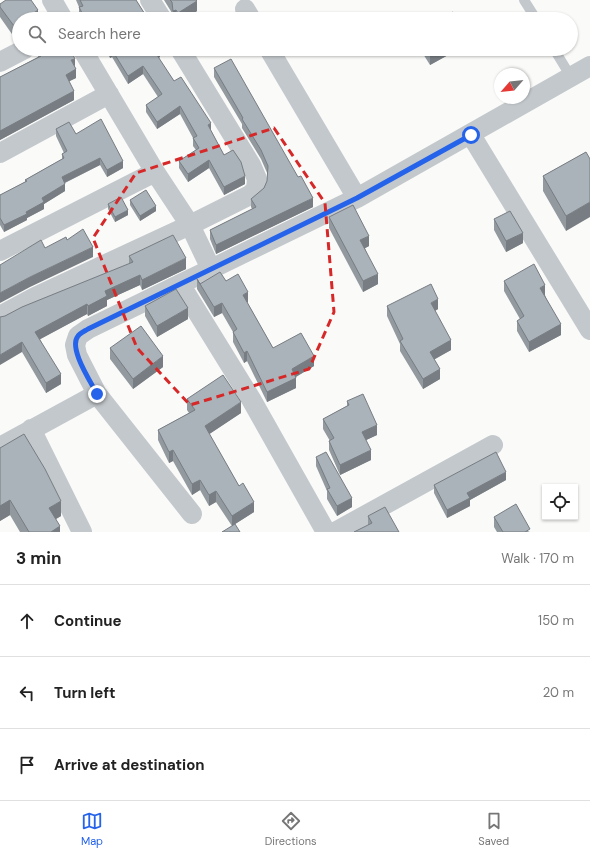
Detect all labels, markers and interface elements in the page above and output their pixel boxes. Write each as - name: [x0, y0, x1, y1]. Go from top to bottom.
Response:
- search box: [12, 12, 578, 56]
- icon: search: [26, 23, 48, 45]
- text: Search here: [58, 24, 141, 44]
- north arrow: [494, 68, 530, 104]
- route start: [462, 126, 480, 144]
- route end: [88, 385, 106, 403]
- map controls: [542, 484, 578, 520]
- button: locate: [542, 484, 578, 520]
- text: 3 min: [16, 547, 61, 569]
- text: Walk · 170 m: [501, 550, 574, 567]
- icon: ahead: [16, 610, 38, 632]
- text: Continue: [54, 611, 122, 631]
- text: 150 m: [538, 612, 574, 629]
- icon: left: [16, 682, 38, 704]
- text: Turn left: [54, 683, 115, 703]
- text: 20 m: [543, 684, 574, 701]
- icon: arrive: [16, 754, 38, 776]
- text: Arrive at destination: [54, 755, 205, 775]
- tab: Map: [81, 810, 103, 848]
- tab: Directions: [265, 810, 317, 848]
- tab: Saved: [478, 810, 509, 848]

